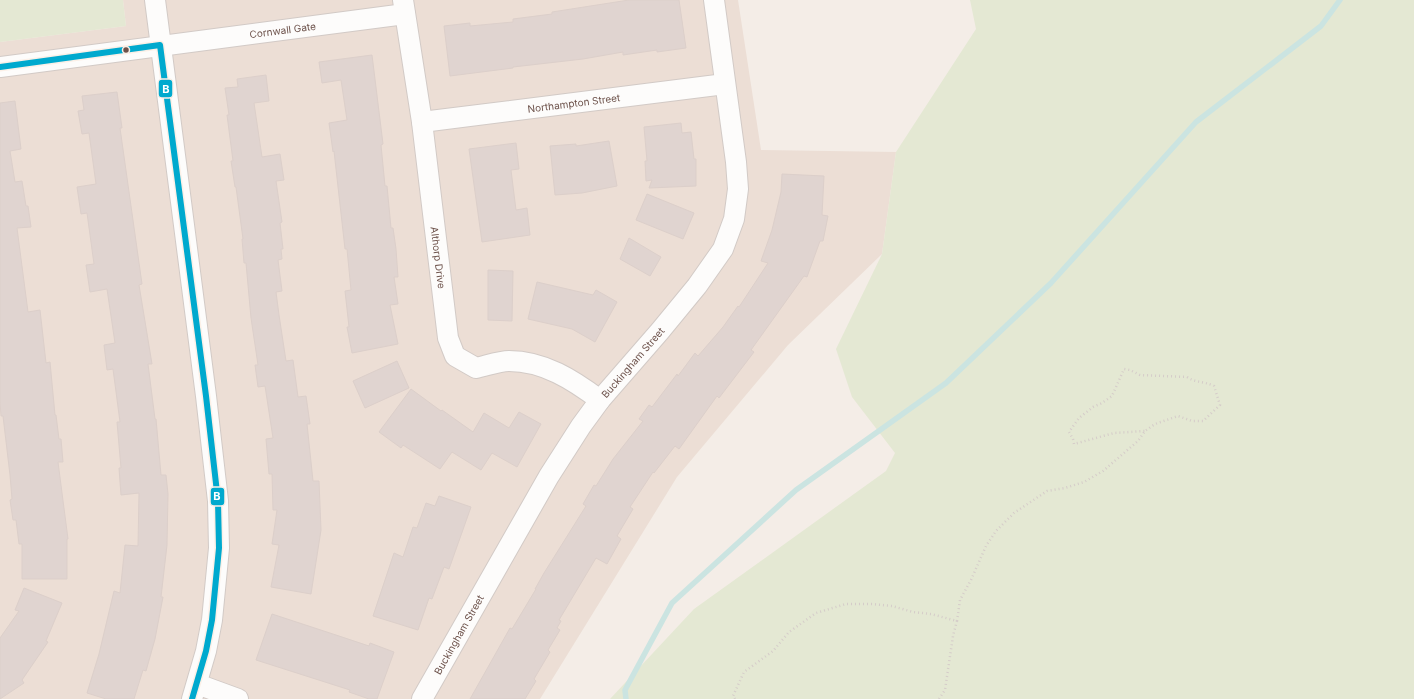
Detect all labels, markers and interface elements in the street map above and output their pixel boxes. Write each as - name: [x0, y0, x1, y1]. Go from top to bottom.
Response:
- street label: Cornwall Gate: [249, 20, 317, 40]
- unlabelled marker: [121, 45, 131, 55]
- line badge: B: [158, 79, 173, 98]
- text: B: [162, 82, 170, 96]
- street label: Northampton Street: [527, 91, 622, 115]
- street label: Althorp Drive: [429, 226, 448, 289]
- street label: Buckingham Street: [599, 324, 667, 400]
- line badge: B: [210, 487, 225, 506]
- text: B: [213, 489, 221, 503]
- street label: Buckingham Street: [431, 592, 486, 677]

